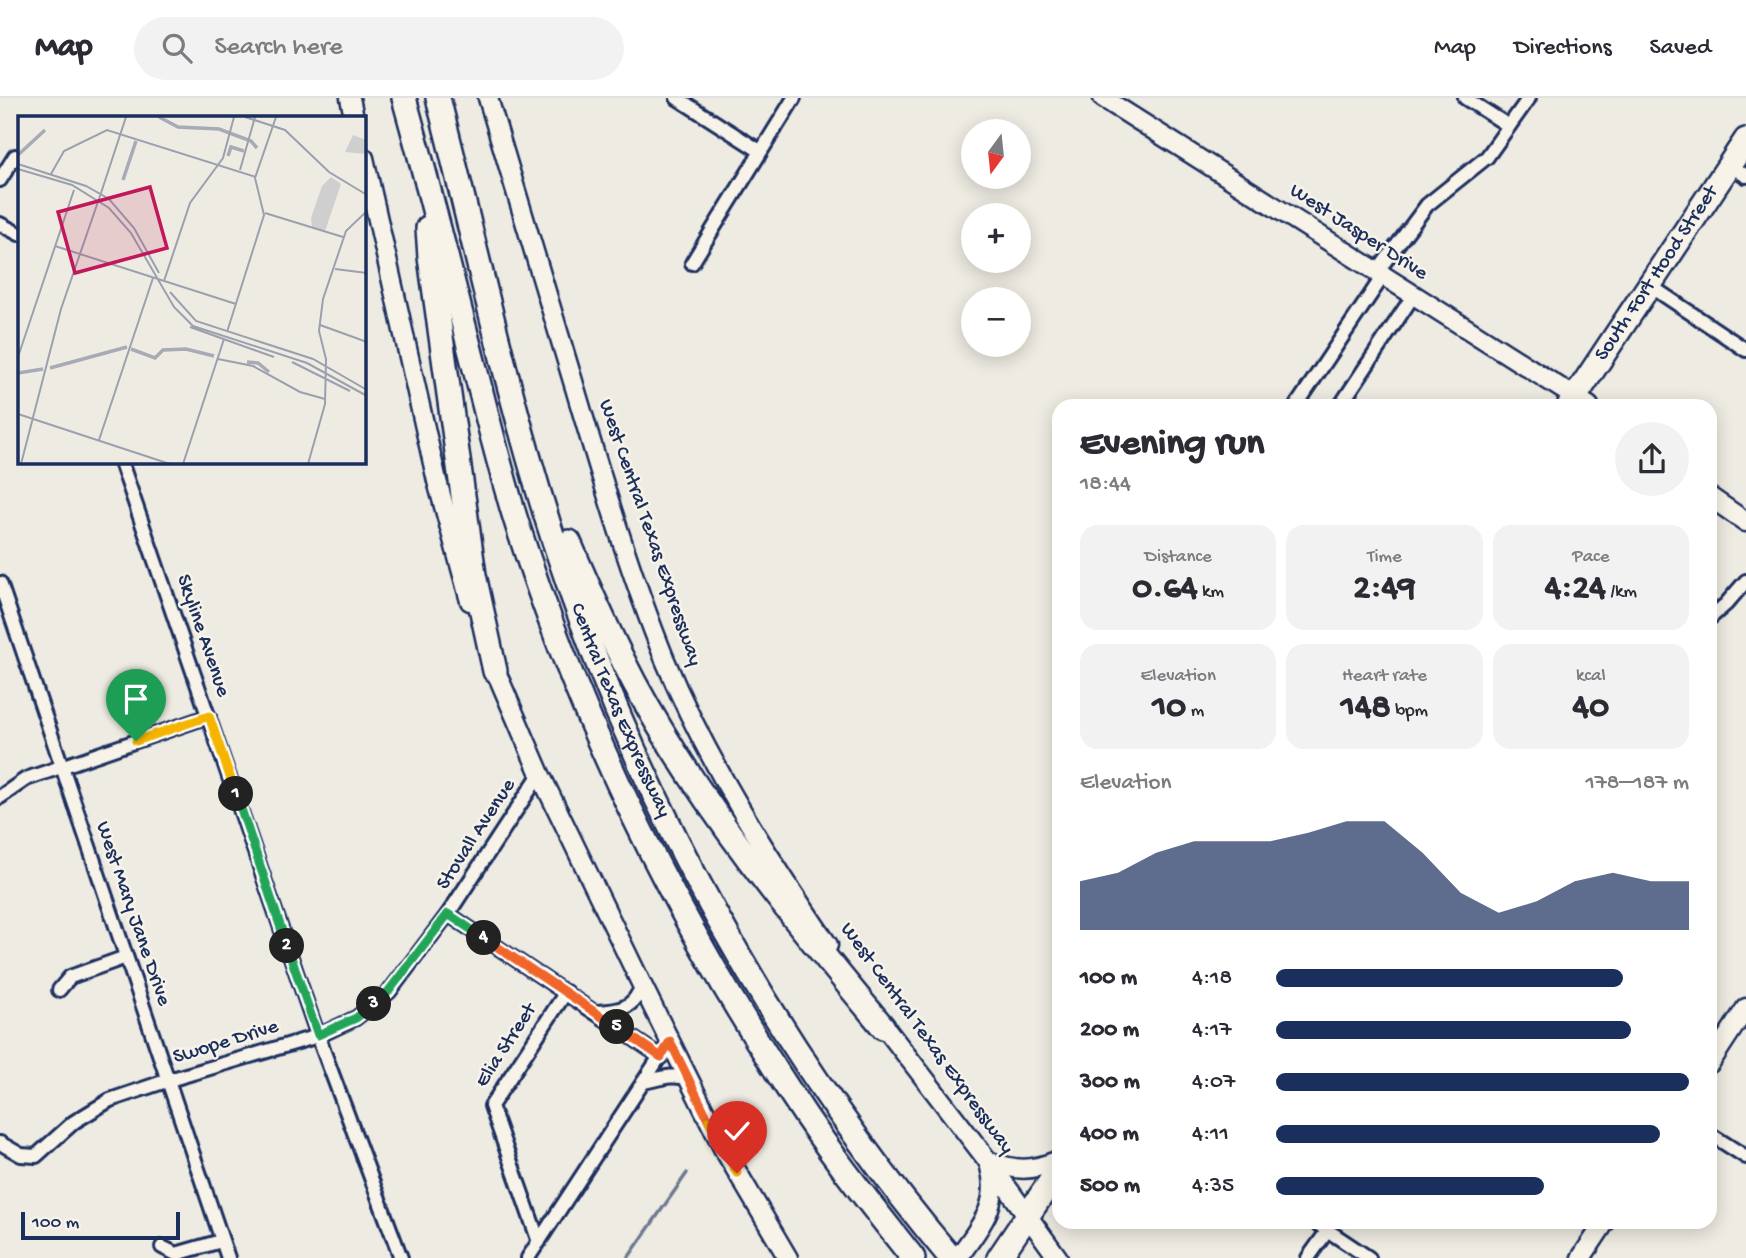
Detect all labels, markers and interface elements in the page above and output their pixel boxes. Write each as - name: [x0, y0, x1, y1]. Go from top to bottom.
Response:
- search box: [134, 17, 624, 80]
- text: Map: [35, 29, 92, 67]
- icon: search: [158, 29, 196, 67]
- text: Search here: [214, 33, 343, 64]
- text: Map: [1434, 34, 1476, 63]
- text: Directions: [1514, 34, 1612, 63]
- text: Saved: [1650, 34, 1711, 63]
- inset map: [18, 116, 366, 464]
- north arrow: [961, 119, 1031, 189]
- map controls: [961, 119, 1031, 357]
- street label: West Jasper Drive: [1284, 179, 1433, 288]
- street label: South Fort Hood Street: [1590, 179, 1726, 366]
- button: +: [961, 203, 1031, 273]
- button: −: [961, 287, 1031, 357]
- street label: West Central Texas Expressway: [592, 396, 706, 670]
- button: share: [1615, 422, 1689, 496]
- text: Evening run: [1080, 423, 1264, 467]
- text: 18:44: [1080, 471, 1131, 498]
- text: Distance: [1145, 546, 1212, 569]
- text: Time: [1367, 546, 1402, 569]
- text: Pace: [1572, 546, 1609, 569]
- text: 0.64: [1132, 569, 1198, 610]
- text: 2:49: [1353, 569, 1416, 610]
- text: 4:24: [1545, 569, 1606, 610]
- street label: Skyline Avenue: [169, 572, 235, 701]
- text: km: [1198, 581, 1224, 604]
- text: /km: [1606, 581, 1637, 604]
- street label: Central Texas Expressway: [564, 600, 676, 822]
- text: Elevation: [1140, 665, 1216, 688]
- text: Heart rate: [1342, 665, 1427, 688]
- text: kcal: [1576, 665, 1606, 688]
- pin: [106, 669, 166, 741]
- icon: arrive: [117, 680, 155, 718]
- text: 10: [1152, 688, 1186, 729]
- text: 148: [1341, 688, 1391, 729]
- text: 40: [1573, 688, 1609, 729]
- text: m: [1186, 700, 1204, 723]
- text: bpm: [1391, 700, 1428, 723]
- text: Elevation: [1080, 770, 1171, 797]
- text: 178–187 m: [1585, 770, 1689, 797]
- street label: Stovall Avenue: [432, 774, 523, 895]
- pin: 1: [218, 776, 254, 812]
- text: 1: [232, 782, 239, 805]
- street label: West Mary Jane Drive: [89, 819, 176, 1011]
- street label: West Central Texas Expressway: [834, 918, 1018, 1160]
- pin: 4: [466, 920, 502, 956]
- text: 4: [479, 926, 488, 949]
- pin: 2: [270, 928, 304, 964]
- text: 2: [282, 934, 291, 957]
- text: 100 m: [1080, 965, 1137, 992]
- text: 4:18: [1192, 965, 1232, 992]
- pin: 3: [356, 986, 392, 1021]
- text: 3: [369, 992, 378, 1015]
- street label: Elia Street: [471, 997, 545, 1093]
- pin: 5: [600, 1010, 634, 1044]
- street label: Swope Drive: [170, 1015, 283, 1071]
- text: 5: [612, 1015, 622, 1038]
- text: 200 m: [1080, 1017, 1139, 1044]
- text: 4:17: [1192, 1017, 1231, 1044]
- text: 300 m: [1080, 1069, 1140, 1096]
- text: 4:07: [1192, 1069, 1235, 1096]
- pin: [707, 1101, 767, 1173]
- icon: check: [718, 1112, 756, 1150]
- text: 400 m: [1080, 1121, 1139, 1148]
- text: 4:11: [1192, 1121, 1229, 1148]
- text: 500 m: [1080, 1173, 1140, 1200]
- text: 4:35: [1192, 1173, 1234, 1200]
- scale bar: [21, 1209, 180, 1241]
- text: 100 m: [32, 1212, 79, 1235]

